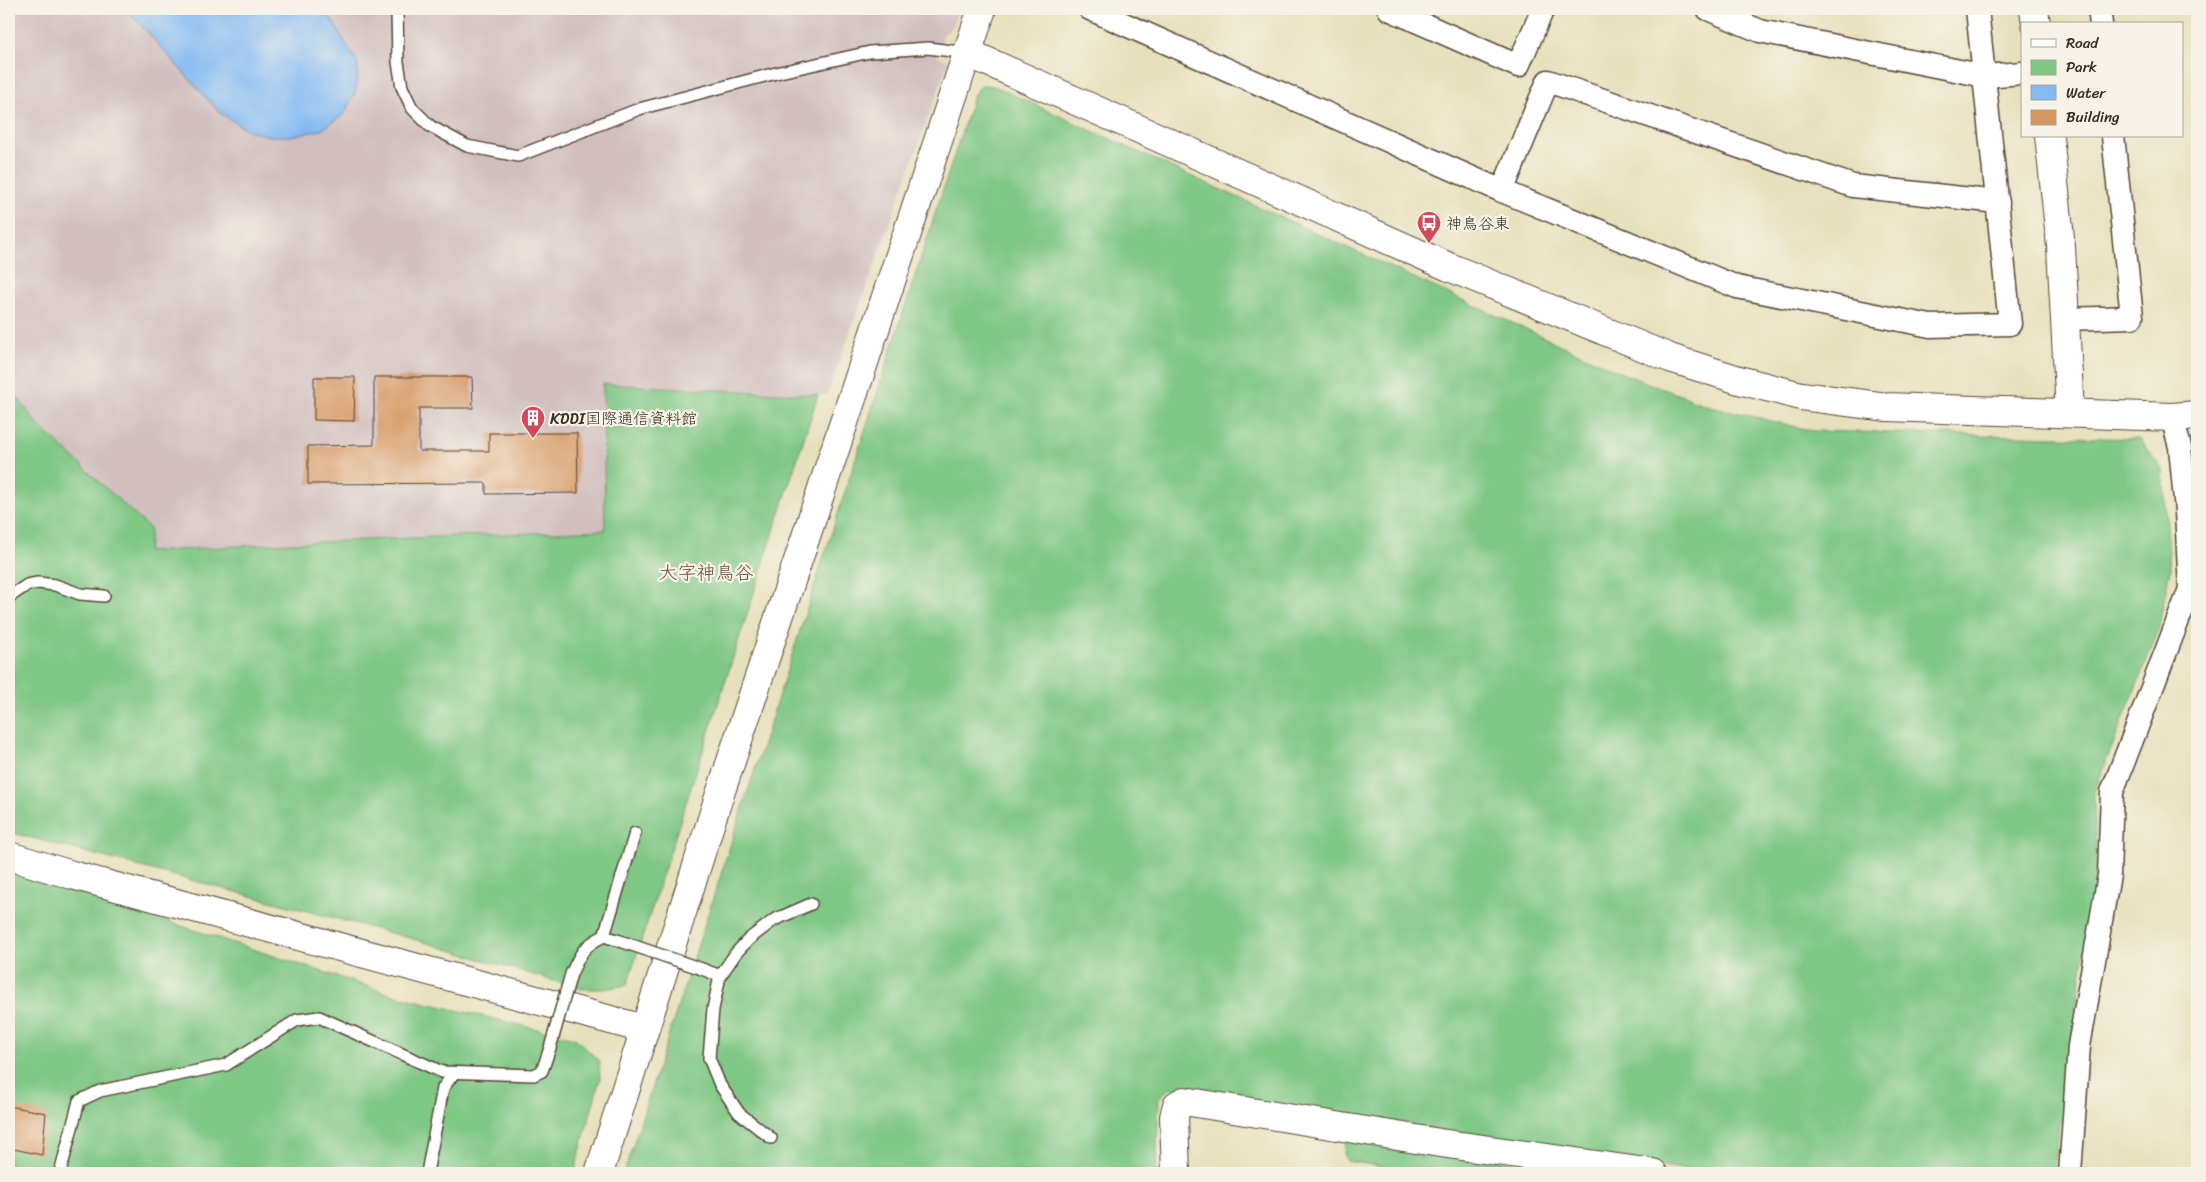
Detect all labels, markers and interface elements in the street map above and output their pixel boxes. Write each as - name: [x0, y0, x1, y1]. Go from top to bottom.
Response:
- legend: [2021, 22, 2184, 138]
- text: Road: [2066, 30, 2099, 56]
- text: Park: [2066, 54, 2097, 80]
- text: Water: [2066, 80, 2106, 106]
- text: Building: [2066, 104, 2120, 130]
- place label: 神鳥谷東: [1446, 209, 1510, 238]
- bus stop icon: 神鳥谷東: [1416, 210, 1442, 244]
- place label: KDDI国際通信資料館: [550, 404, 697, 433]
- building icon: KDDI国際通信資料館: [520, 405, 546, 439]
- district label: 大字神鳥谷: [658, 556, 754, 589]

